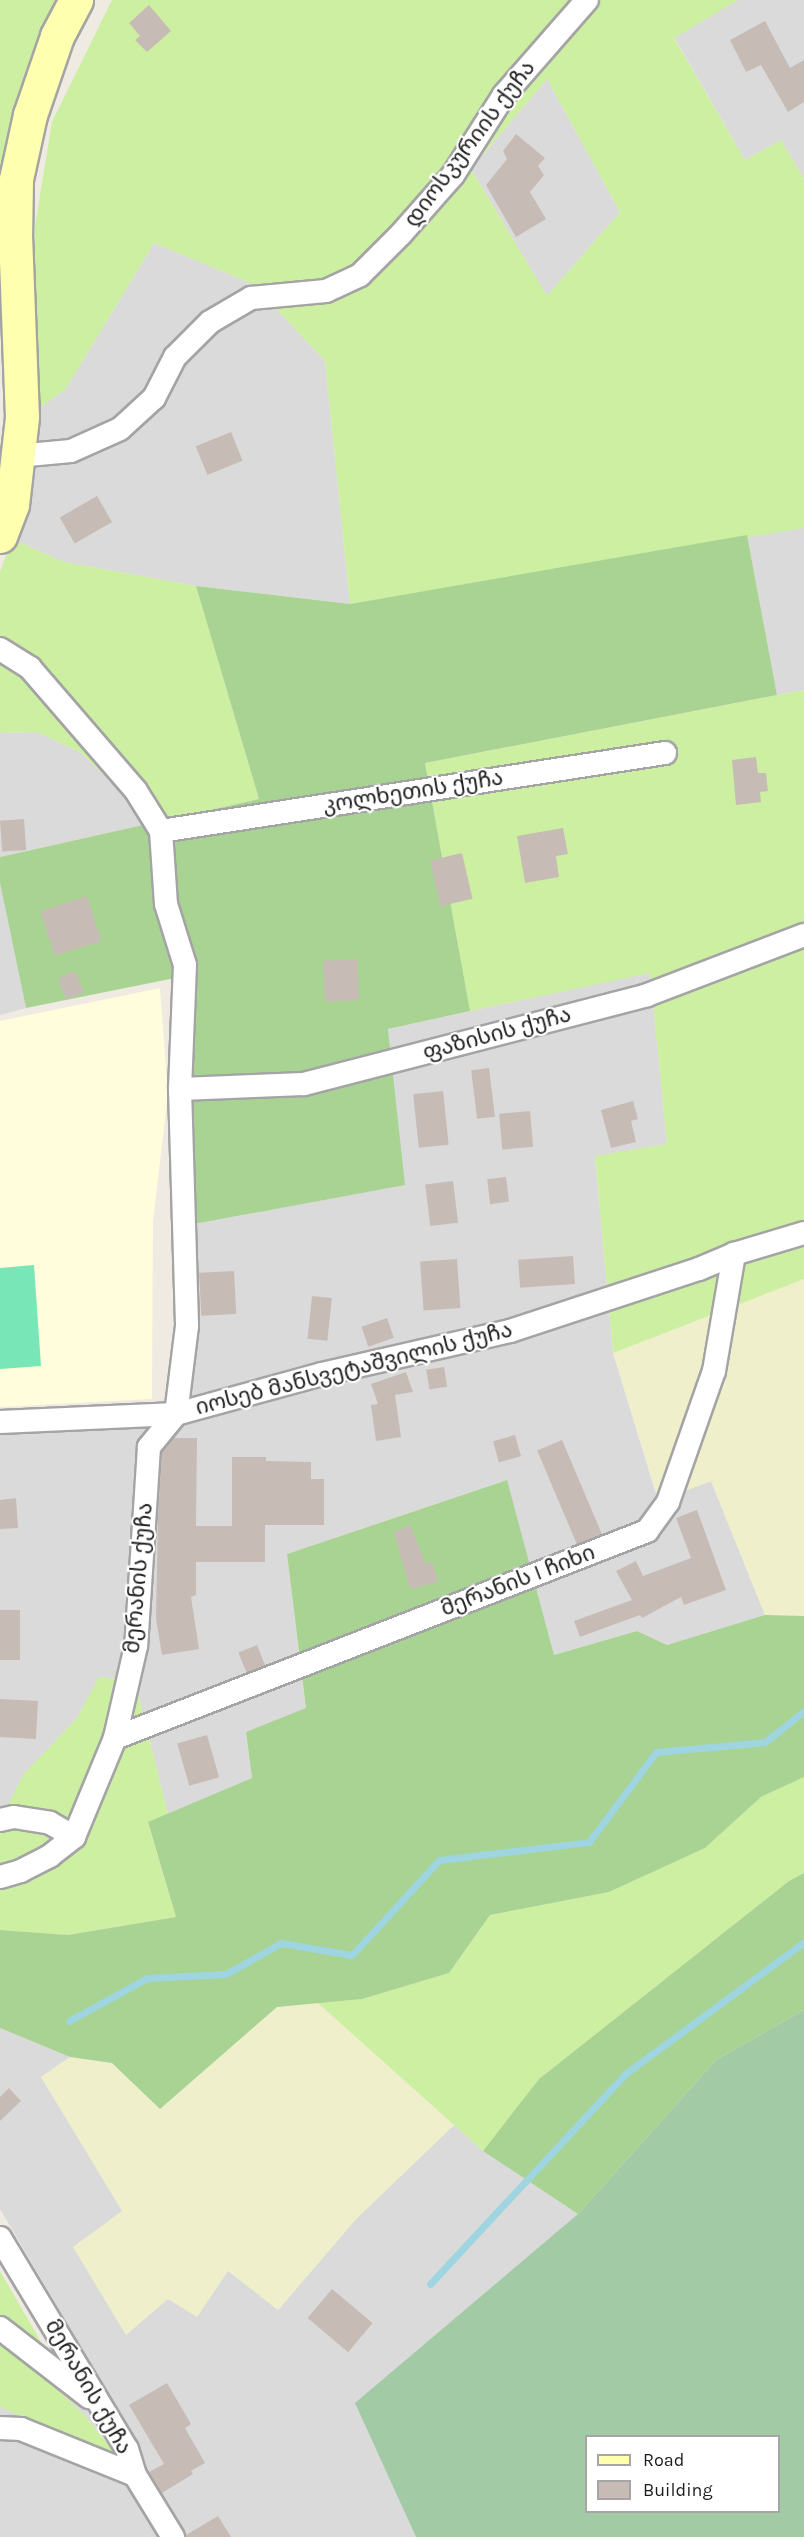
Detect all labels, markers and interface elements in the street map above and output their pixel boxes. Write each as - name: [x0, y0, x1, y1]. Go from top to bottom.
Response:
- street label: დიოსკურიის ქუჩა: [399, 56, 541, 232]
- street label: კოლხეთის ქუჩა: [321, 765, 505, 819]
- street label: ფაზისის ქუჩა: [420, 1002, 574, 1066]
- street label: იოსებ მანსვეტაშვილის ქუჩა: [193, 1317, 515, 1421]
- street label: მერანის ქუჩა: [119, 1501, 159, 1655]
- street label: მერანის I ჩიხი: [437, 1539, 599, 1623]
- street label: მერანის ქუჩა: [39, 2315, 137, 2459]
- legend: [585, 2435, 780, 2513]
- text: Road: [643, 2449, 684, 2471]
- text: Building: [643, 2479, 713, 2501]

